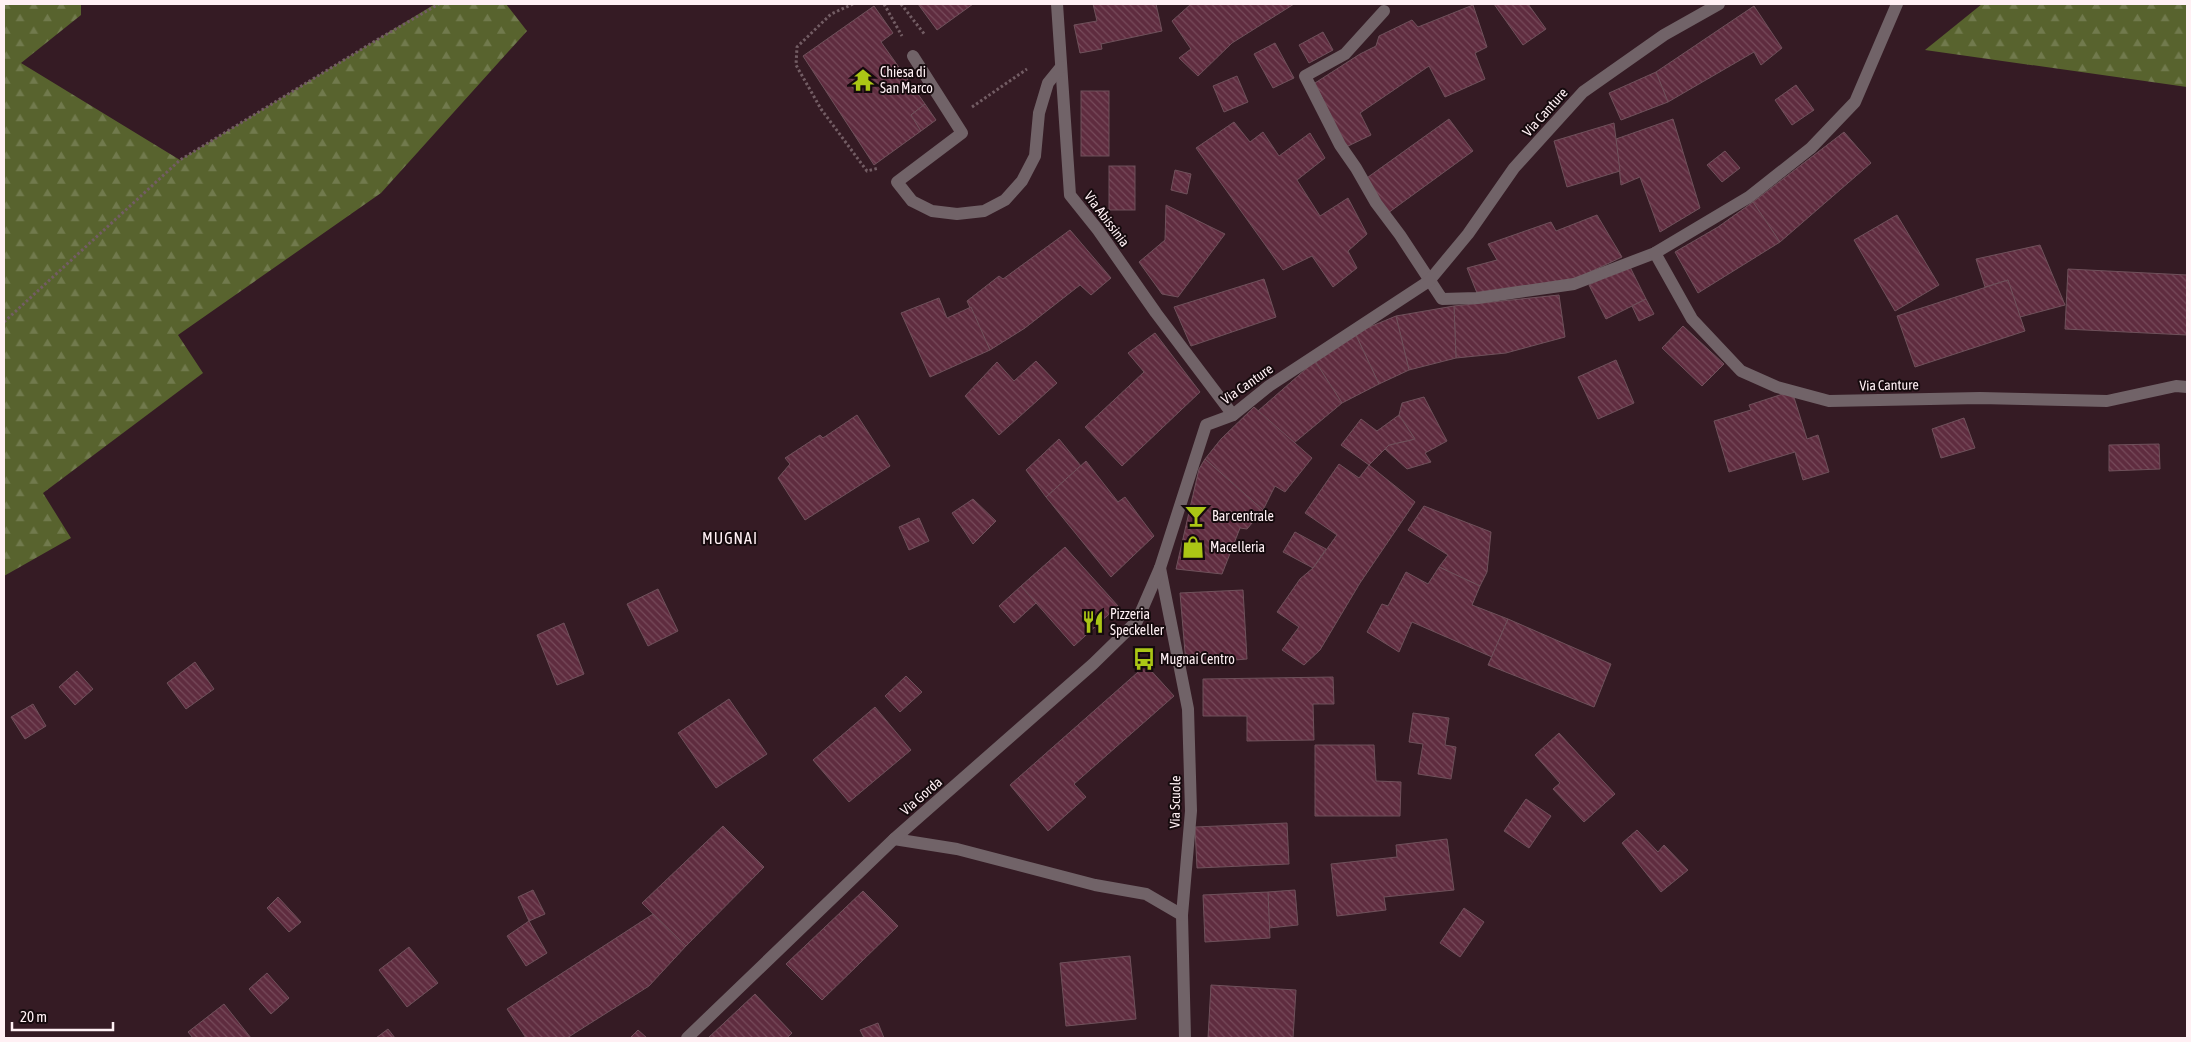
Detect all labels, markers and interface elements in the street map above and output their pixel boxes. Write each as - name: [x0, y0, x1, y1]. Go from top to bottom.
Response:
- place label: Chiesa di San Marco: [880, 64, 933, 96]
- temple icon: Chiesa di San Marco: [850, 67, 876, 93]
- street label: Via Canture: [1519, 85, 1571, 139]
- street label: Via Abissinia: [1081, 188, 1133, 250]
- street label: Via Canture: [1218, 360, 1276, 408]
- street label: Via Canture: [1859, 376, 1919, 394]
- bar icon: Bar centrale: [1183, 503, 1209, 529]
- place label: Bar centrale: [1212, 508, 1274, 524]
- district label: MUGNAI: [702, 529, 758, 547]
- shop icon: Macelleria: [1180, 534, 1206, 560]
- place label: Macelleria: [1210, 539, 1265, 555]
- place label: Pizzeria Speckeller: [1110, 606, 1165, 638]
- restaurant icon: Pizzeria Speckeller: [1080, 609, 1106, 635]
- bus stop icon: Mugnai Centro: [1131, 646, 1157, 672]
- place label: Mugnai Centro: [1160, 651, 1235, 667]
- street label: Via Gorda: [897, 774, 945, 818]
- street label: Via Scuole: [1167, 775, 1183, 829]
- scale bar: [12, 1000, 114, 1032]
- text: 20 m: [20, 1008, 47, 1025]

